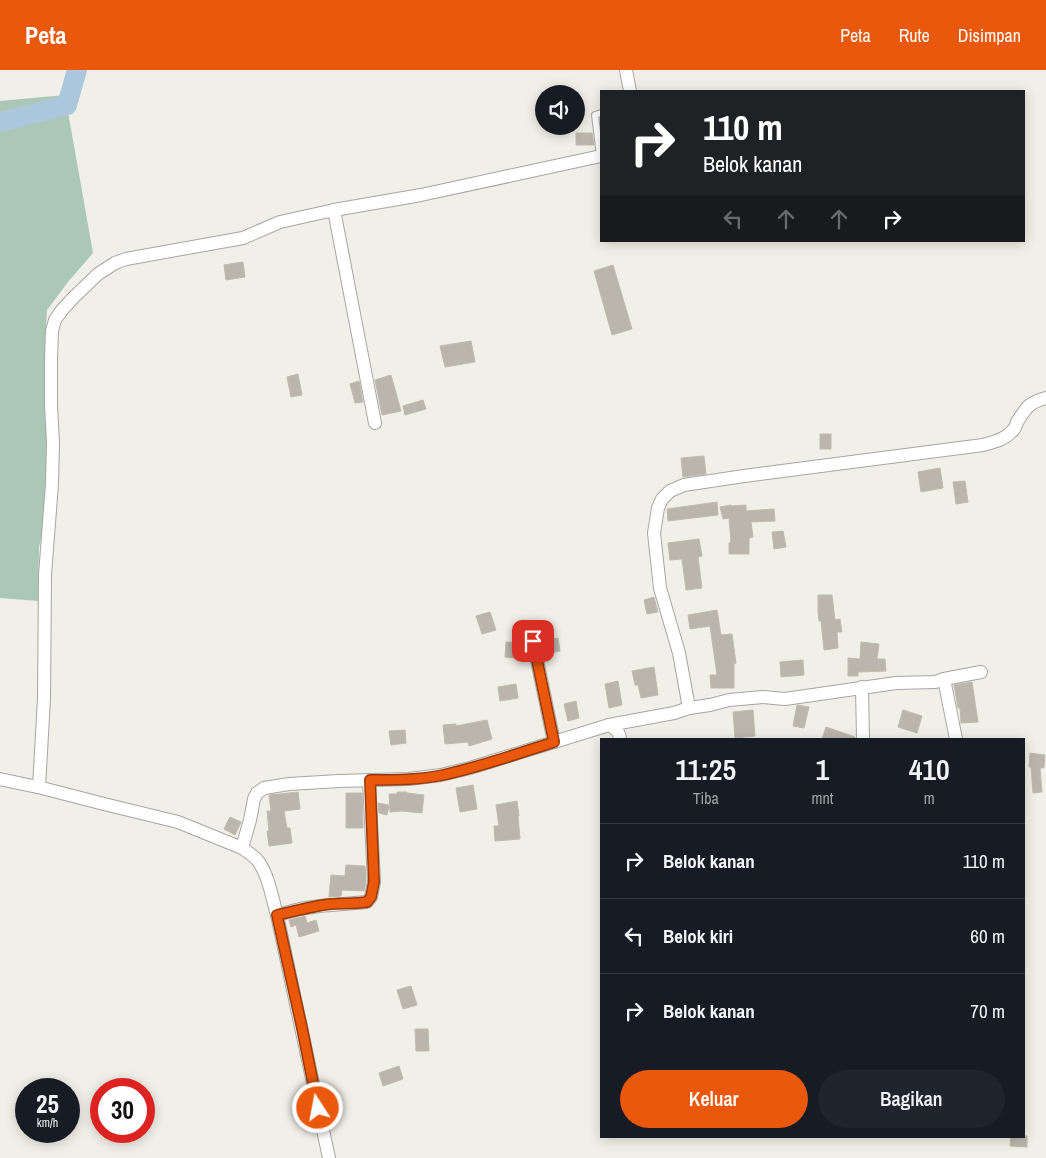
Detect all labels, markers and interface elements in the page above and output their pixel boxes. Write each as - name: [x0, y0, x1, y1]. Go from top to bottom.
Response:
- text: Peta: [25, 19, 67, 51]
- text: Peta: [840, 23, 871, 48]
- text: Rute: [899, 23, 930, 48]
- text: Disimpan: [958, 23, 1021, 48]
- map controls: [535, 85, 585, 135]
- button: sound: [535, 85, 585, 135]
- text: 110 m: [703, 104, 783, 151]
- icon: right: [620, 110, 685, 175]
- text: Belok kanan: [703, 149, 802, 179]
- icon: left: [719, 205, 747, 233]
- icon: ahead: [772, 205, 800, 233]
- icon: ahead: [825, 205, 853, 233]
- icon: right: [878, 205, 906, 233]
- pin: [512, 620, 554, 662]
- icon: arrive: [519, 627, 547, 655]
- text: 11:25: [675, 749, 736, 789]
- text: 1: [816, 749, 829, 789]
- text: 410: [909, 749, 950, 789]
- text: Tiba: [693, 787, 719, 809]
- text: mnt: [812, 787, 833, 809]
- text: m: [924, 787, 935, 809]
- icon: right: [620, 847, 648, 875]
- text: Belok kanan: [663, 848, 755, 874]
- text: 110 m: [963, 848, 1005, 874]
- icon: left: [620, 922, 648, 950]
- text: Belok kiri: [663, 923, 733, 949]
- text: 60 m: [970, 923, 1005, 949]
- icon: right: [620, 997, 648, 1025]
- text: Belok kanan: [663, 998, 755, 1024]
- text: 70 m: [970, 998, 1005, 1024]
- button: Keluar: [620, 1070, 808, 1128]
- button: Bagikan: [818, 1070, 1005, 1128]
- speed limit sign: 30: [90, 1078, 155, 1143]
- position arrow: [291, 1081, 343, 1133]
- text: 25: [36, 1087, 59, 1121]
- text: km/h: [37, 1115, 58, 1131]

